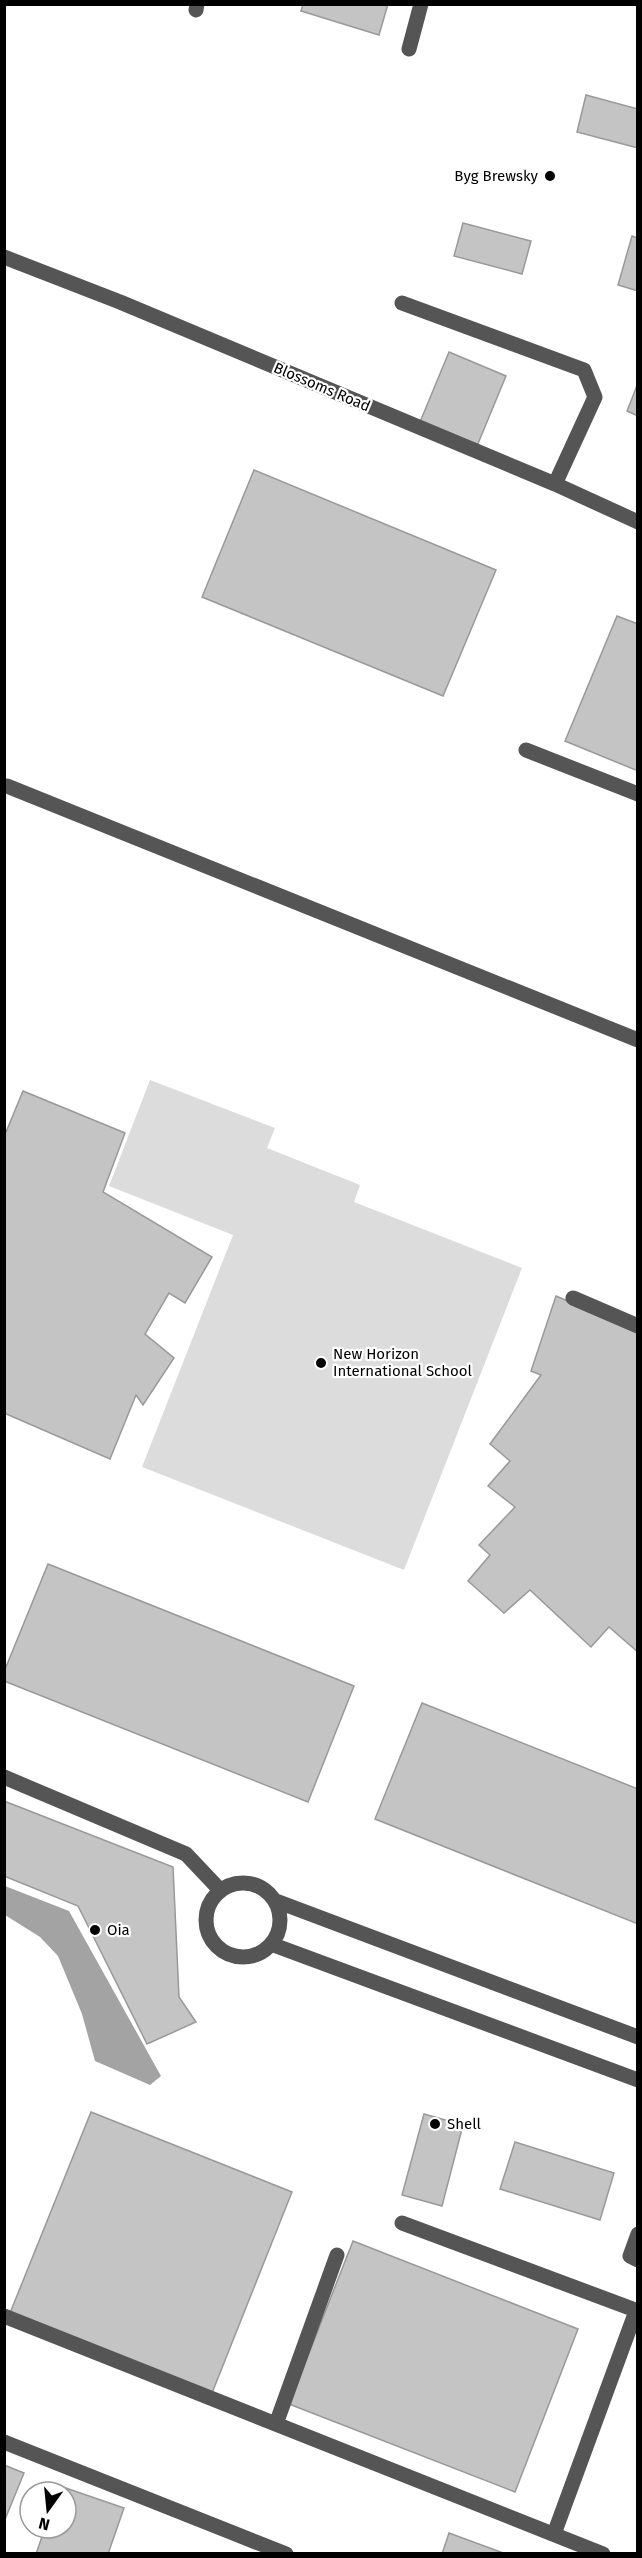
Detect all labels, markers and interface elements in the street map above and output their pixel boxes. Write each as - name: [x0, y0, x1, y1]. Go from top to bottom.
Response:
- place label: Byg Brewsky: [454, 167, 539, 185]
- marker: Byg Brewsky: [543, 169, 557, 183]
- street label: Blossoms Road: [271, 359, 373, 415]
- place label: New Horizon International School: [333, 1345, 473, 1380]
- marker: New Horizon International School: [314, 1356, 328, 1370]
- place label: Oia: [107, 1921, 130, 1939]
- marker: Oia: [88, 1923, 102, 1937]
- place label: Shell: [447, 2115, 482, 2133]
- marker: Shell: [428, 2117, 442, 2131]
- north arrow: [18, 2480, 78, 2540]
- text: N: [37, 2513, 52, 2535]

